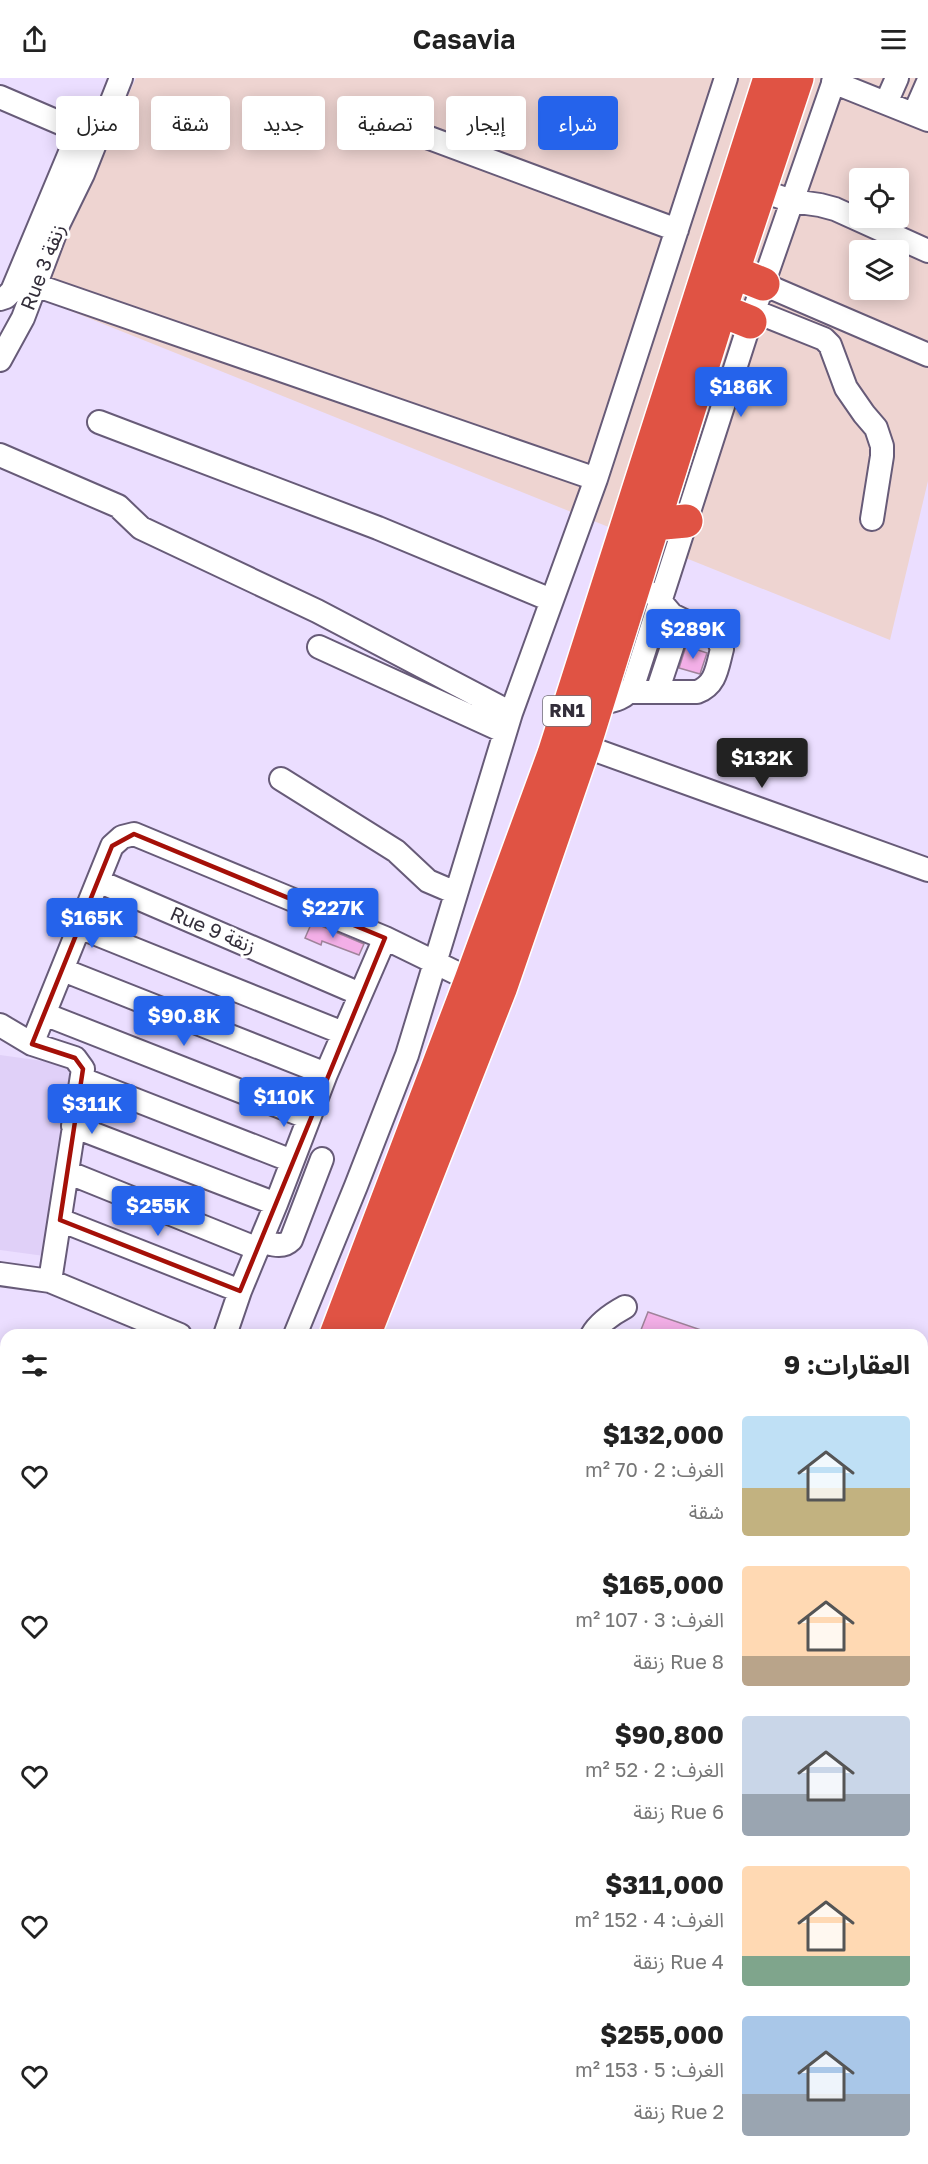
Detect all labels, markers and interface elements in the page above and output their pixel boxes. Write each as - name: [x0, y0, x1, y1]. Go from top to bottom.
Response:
- icon: share: [18, 23, 51, 56]
- text: Casavia: [413, 23, 516, 55]
- icon: menu: [877, 23, 910, 56]
- chip: منزل: [56, 96, 139, 150]
- chip: شقة: [151, 96, 230, 150]
- chip: جديد: [242, 96, 325, 150]
- chip: تصفية: [337, 96, 434, 150]
- chip: إيجار: [446, 96, 526, 150]
- chip: شراء: [538, 96, 618, 150]
- map controls: [849, 168, 909, 300]
- button: locate: [849, 168, 909, 228]
- street label: Rue 3 زنقة: [15, 220, 70, 313]
- button: layers: [849, 240, 909, 300]
- pin: $186K: [699, 367, 783, 418]
- text: $186K: [709, 374, 773, 398]
- pin: $289K: [651, 609, 735, 660]
- text: $289K: [660, 616, 726, 640]
- road number: RN1: [543, 696, 591, 726]
- pin: $132K: [720, 738, 804, 789]
- text: $132K: [731, 745, 793, 769]
- pin: $227K: [291, 888, 375, 939]
- text: $227K: [301, 895, 365, 919]
- pin: $165K: [50, 898, 134, 949]
- street label: Rue 9 زنقة: [167, 900, 260, 959]
- text: $165K: [60, 905, 124, 929]
- pin: $90.8K: [135, 996, 233, 1047]
- text: $90.8K: [148, 1003, 220, 1027]
- pin: $110K: [242, 1077, 326, 1128]
- pin: $311K: [50, 1084, 134, 1135]
- text: $110K: [253, 1084, 315, 1108]
- text: $311K: [62, 1091, 122, 1115]
- pin: $255K: [116, 1186, 200, 1237]
- text: $255K: [126, 1193, 190, 1217]
- icon: filters: [18, 1349, 51, 1382]
- text: العقارات: 9: [784, 1349, 910, 1380]
- text: $132,000: [602, 1419, 724, 1450]
- icon: home: [790, 1440, 862, 1512]
- text: الغرف: 2 · 70 m²: [585, 1457, 724, 1481]
- icon: heart: [18, 1460, 51, 1493]
- text: شقة: [689, 1499, 724, 1523]
- text: $165,000: [602, 1569, 724, 1600]
- icon: home: [790, 1590, 862, 1662]
- text: الغرف: 3 · 107 m²: [575, 1607, 724, 1631]
- icon: heart: [18, 1610, 51, 1643]
- text: Rue 8 زنقة: [633, 1649, 724, 1673]
- text: $90,800: [614, 1719, 724, 1750]
- icon: home: [790, 1740, 862, 1812]
- text: الغرف: 2 · 52 m²: [585, 1757, 724, 1781]
- icon: heart: [18, 1760, 51, 1793]
- text: Rue 6 زنقة: [633, 1799, 724, 1823]
- text: $311,000: [605, 1869, 724, 1900]
- icon: home: [790, 1890, 862, 1962]
- text: الغرف: 4 · 152 m²: [575, 1907, 724, 1931]
- icon: heart: [18, 1910, 51, 1943]
- text: Rue 4 زنقة: [633, 1949, 724, 1973]
- text: $255,000: [600, 2019, 724, 2050]
- icon: home: [790, 2040, 862, 2112]
- text: الغرف: 5 · 153 m²: [575, 2057, 724, 2081]
- icon: heart: [18, 2060, 51, 2093]
- text: Rue 2 زنقة: [634, 2099, 724, 2123]

